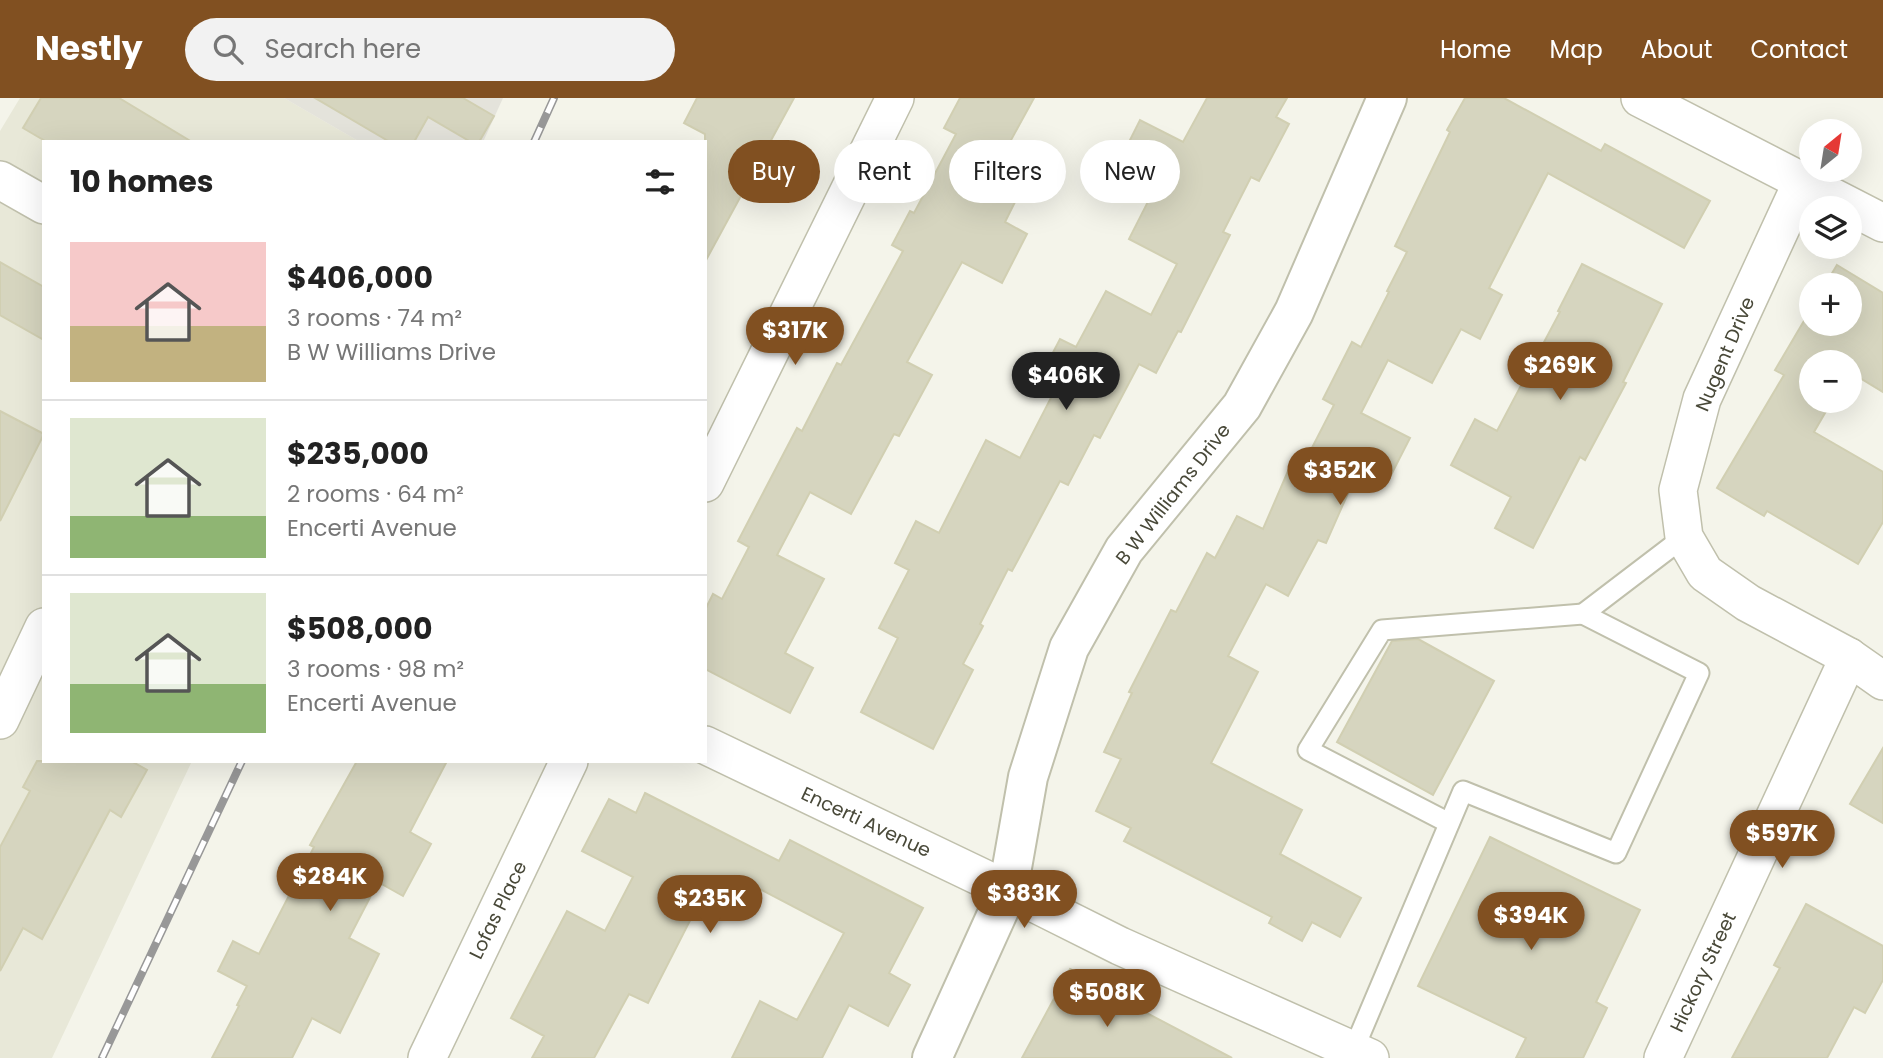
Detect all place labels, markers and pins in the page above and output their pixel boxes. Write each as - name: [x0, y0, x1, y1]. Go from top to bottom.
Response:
- pin: $317K: [746, 308, 844, 367]
- pin: $269K: [1511, 342, 1609, 402]
- pin: $406K: [1017, 352, 1115, 412]
- pin: $352K: [1291, 448, 1389, 507]
- pin: $597K: [1733, 810, 1831, 870]
- pin: $284K: [281, 854, 379, 913]
- pin: $383K: [975, 870, 1073, 930]
- pin: $235K: [661, 876, 759, 935]
- pin: $394K: [1482, 892, 1580, 952]
- pin: $508K: [1058, 970, 1156, 1029]

